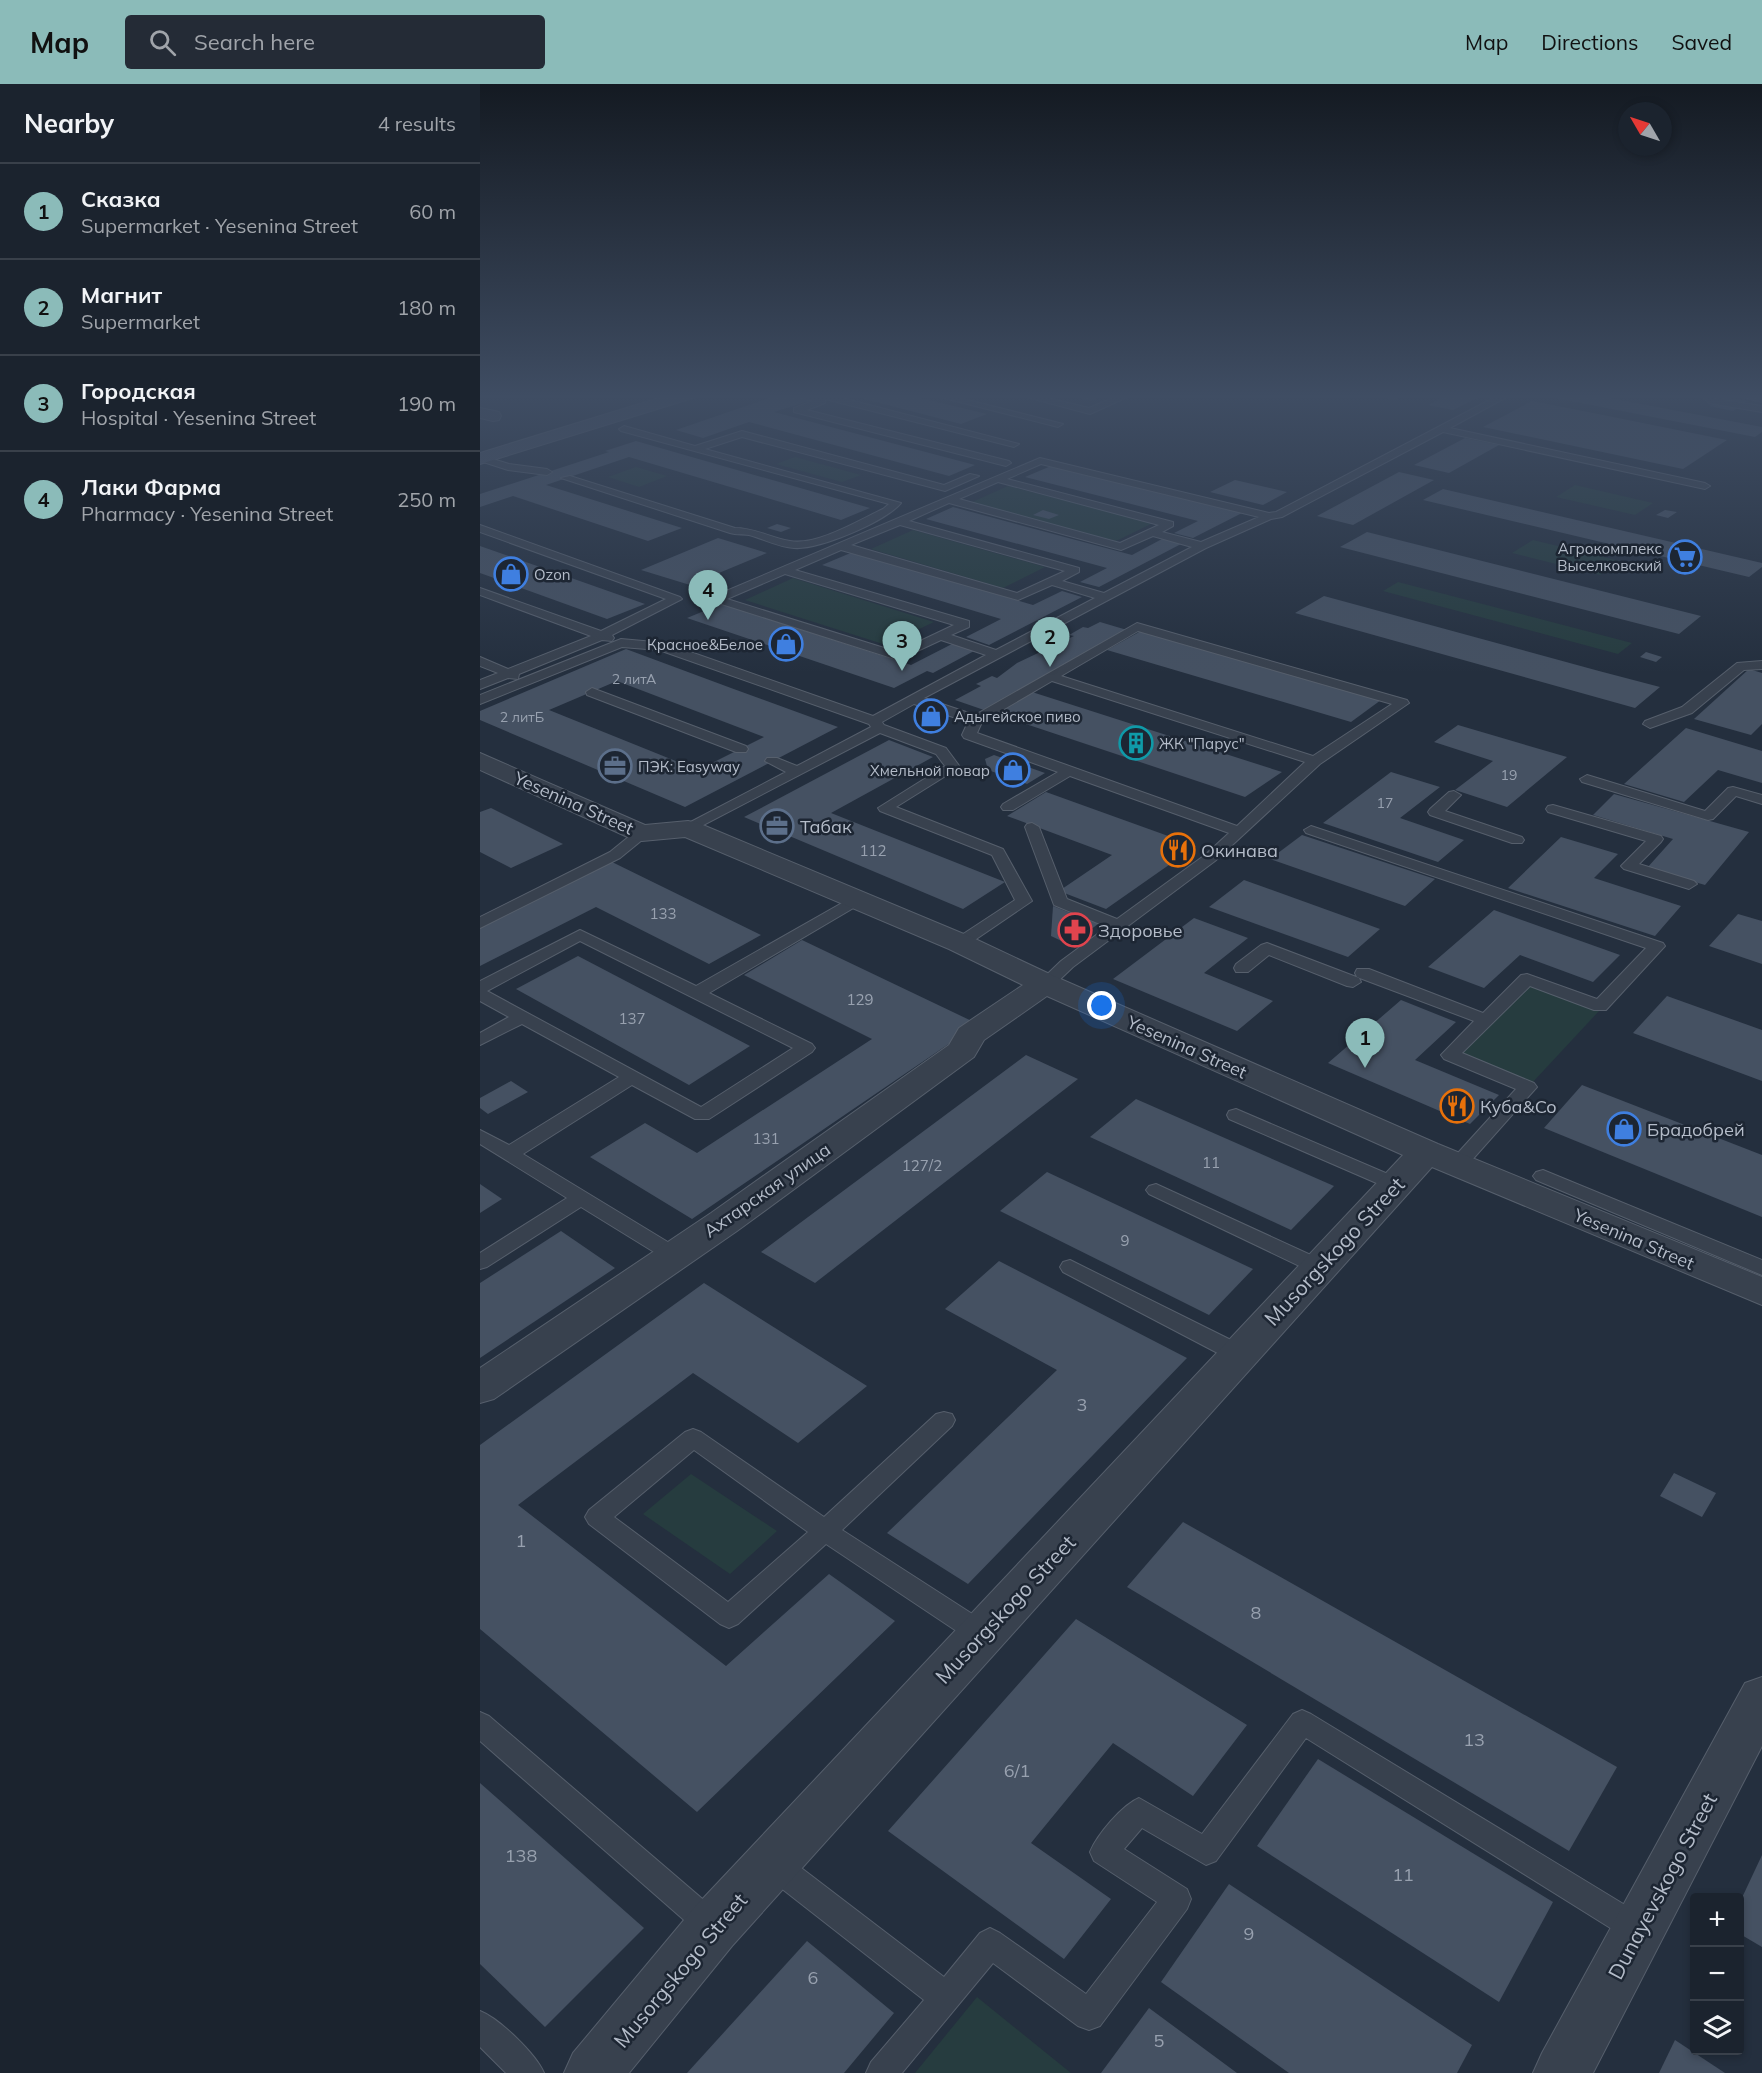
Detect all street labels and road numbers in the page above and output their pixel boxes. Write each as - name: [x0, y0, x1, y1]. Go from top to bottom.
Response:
- street label: Yesenina Street: [510, 766, 637, 840]
- street label: Yesenina Street: [1123, 1010, 1250, 1084]
- street label: Ахтарская улица: [699, 1138, 835, 1242]
- street label: Musorgskogo Street: [1258, 1171, 1410, 1331]
- street label: Yesenina Street: [1569, 1203, 1698, 1275]
- street label: Musorgskogo Street: [929, 1529, 1081, 1689]
- street label: Dunayevskogo Street: [1602, 1789, 1722, 1983]
- street label: Musorgskogo Street: [608, 1887, 752, 2053]

